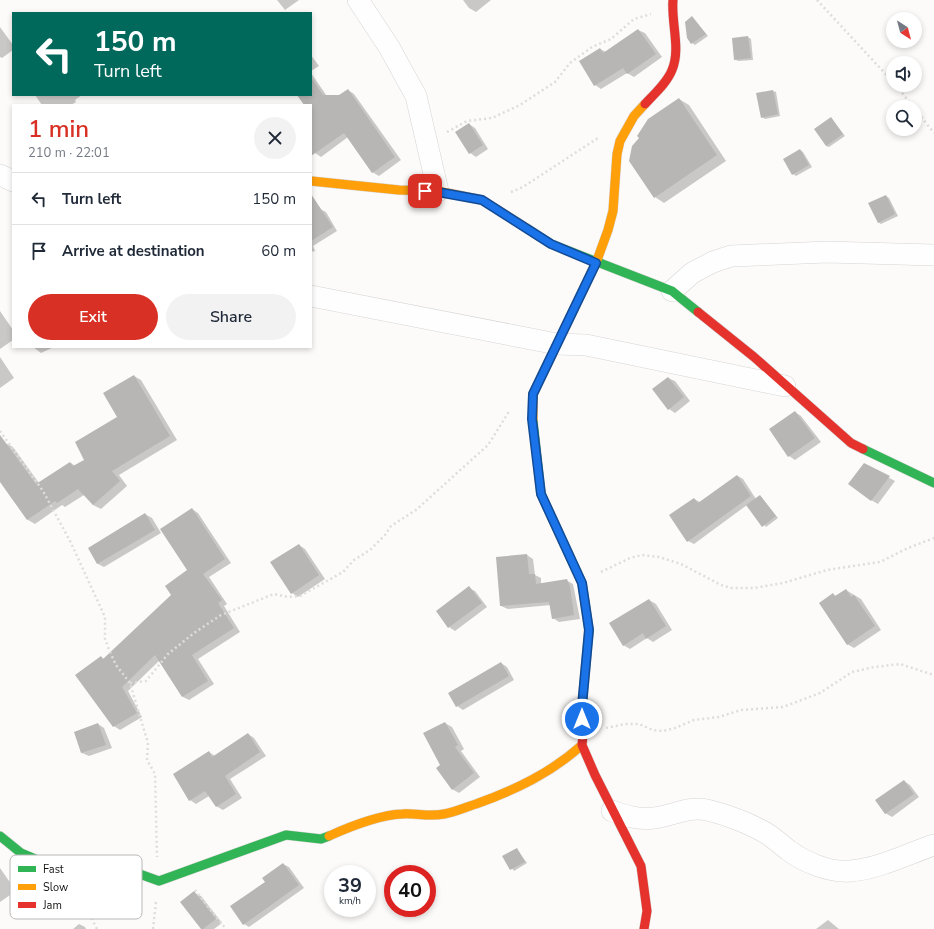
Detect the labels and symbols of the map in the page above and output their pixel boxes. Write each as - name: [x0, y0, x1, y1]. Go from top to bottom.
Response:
- north arrow: [886, 12, 922, 48]
- pin: [408, 174, 442, 208]
- position arrow: [561, 698, 603, 740]
- legend: [10, 855, 142, 919]
- text: Fast: [43, 862, 64, 877]
- speed limit sign: 40: [384, 865, 436, 917]
- text: Slow: [43, 880, 68, 895]
- text: Jam: [42, 898, 62, 913]

